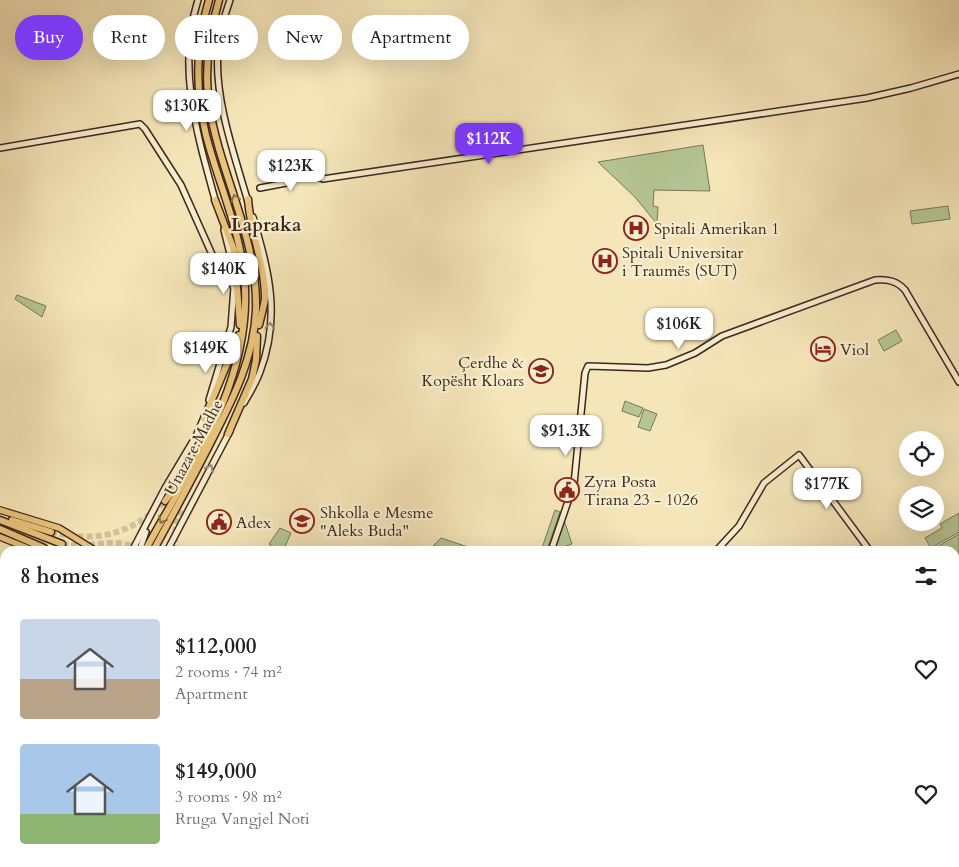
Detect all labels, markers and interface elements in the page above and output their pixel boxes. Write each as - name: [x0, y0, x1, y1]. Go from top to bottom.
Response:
- chip: Buy: [15, 15, 83, 60]
- chip: Rent: [93, 15, 165, 60]
- chip: Filters: [175, 15, 258, 60]
- chip: New: [268, 15, 342, 60]
- chip: Apartment: [352, 15, 469, 60]
- pin: $130K: [152, 90, 222, 132]
- text: $130K: [164, 95, 210, 117]
- pin: $112K: [454, 122, 524, 165]
- text: $112K: [466, 128, 512, 150]
- pin: $123K: [256, 150, 326, 192]
- text: $123K: [268, 155, 314, 177]
- one-way arrow: [231, 194, 241, 203]
- district label: Lapraka: [231, 212, 302, 238]
- hospital icon: Spitali Amerikan 1: [623, 215, 649, 241]
- place label: Spitali Amerikan 1: [654, 218, 779, 240]
- place label: Spitali Universitar i Traumës (SUT): [622, 242, 744, 282]
- hospital icon: Spitali Universitar i Traumës (SUT): [592, 248, 618, 274]
- pin: $140K: [189, 252, 259, 295]
- text: $140K: [201, 258, 247, 280]
- pin: $106K: [644, 308, 714, 350]
- text: $106K: [656, 313, 702, 335]
- one-way arrow: [265, 322, 276, 330]
- pin: $149K: [171, 332, 241, 374]
- hotel icon: Viol: [810, 336, 836, 362]
- text: $149K: [183, 337, 229, 359]
- place label: Viol: [840, 339, 869, 361]
- place label: Çerdhe & Kopësht Kloars: [421, 352, 524, 392]
- school or university icon: Çerdhe & Kopësht Kloars: [528, 358, 554, 384]
- street label: Unaza e Madhe: [159, 396, 228, 499]
- pin: $91.3K: [525, 414, 607, 457]
- text: $91.3K: [541, 420, 591, 442]
- map controls: [899, 431, 944, 531]
- button: locate: [899, 431, 944, 476]
- one-way arrow: [204, 464, 214, 473]
- pin: $177K: [792, 468, 862, 510]
- place label: Zyra Posta Tirana 23 - 1026: [584, 471, 698, 511]
- text: $177K: [804, 473, 850, 495]
- public building icon: Zyra Posta Tirana 23 - 1026: [554, 477, 580, 503]
- button: layers: [899, 486, 944, 531]
- place label: Shkolla e Mesme "Aleks Buda": [320, 502, 433, 542]
- school or university icon: Shkolla e Mesme "Aleks Buda": [289, 508, 315, 534]
- public building icon: Adex: [206, 509, 232, 535]
- place label: Adex: [236, 512, 271, 534]
- one-way arrow: [158, 514, 168, 523]
- text: 8 homes: [20, 562, 99, 591]
- icon: filters: [912, 562, 940, 590]
- text: $112,000: [175, 632, 256, 661]
- icon: home: [60, 639, 120, 699]
- icon: heart: [912, 655, 940, 683]
- text: 2 rooms · 74 m²: [175, 661, 282, 683]
- text: Apartment: [175, 683, 248, 705]
- text: $149,000: [175, 757, 256, 786]
- icon: home: [60, 764, 120, 824]
- icon: heart: [912, 780, 940, 808]
- text: 3 rooms · 98 m²: [175, 786, 282, 808]
- text: Rruga Vangjel Noti: [175, 808, 310, 830]

